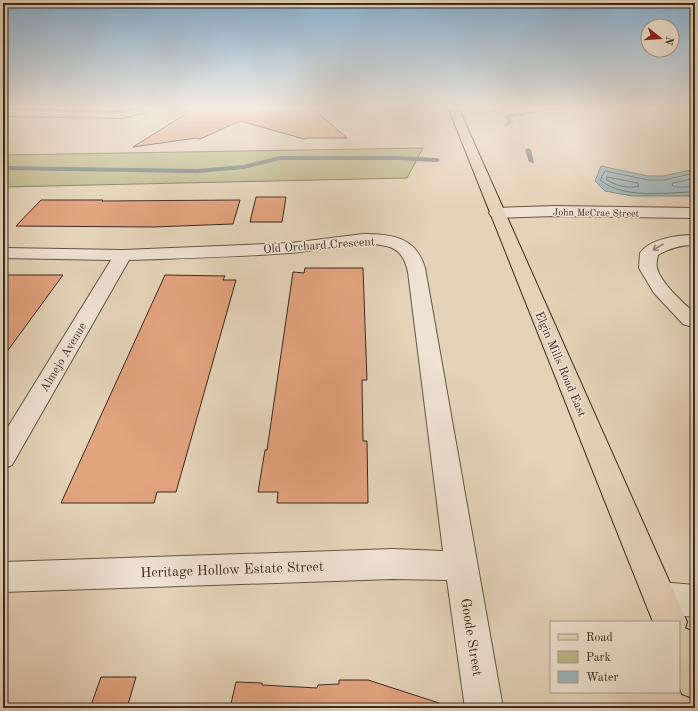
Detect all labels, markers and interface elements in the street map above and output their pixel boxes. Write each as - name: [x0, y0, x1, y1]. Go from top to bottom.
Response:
- north arrow: [640, 18, 680, 58]
- text: N: [661, 35, 675, 47]
- street label: John McCrae Street: [553, 207, 640, 219]
- street label: Old Orchard Crescent: [263, 236, 375, 256]
- one-way arrow: [652, 244, 664, 252]
- street label: Elgin Mills Road East: [532, 310, 588, 419]
- street label: Almejo Avenue: [38, 320, 90, 394]
- street label: Heritage Hollow Estate Street: [140, 560, 324, 580]
- street label: Goode Street: [458, 597, 484, 677]
- legend: [550, 621, 680, 693]
- text: Road: [586, 632, 613, 644]
- text: Park: [586, 652, 611, 664]
- text: Water: [586, 672, 619, 684]

